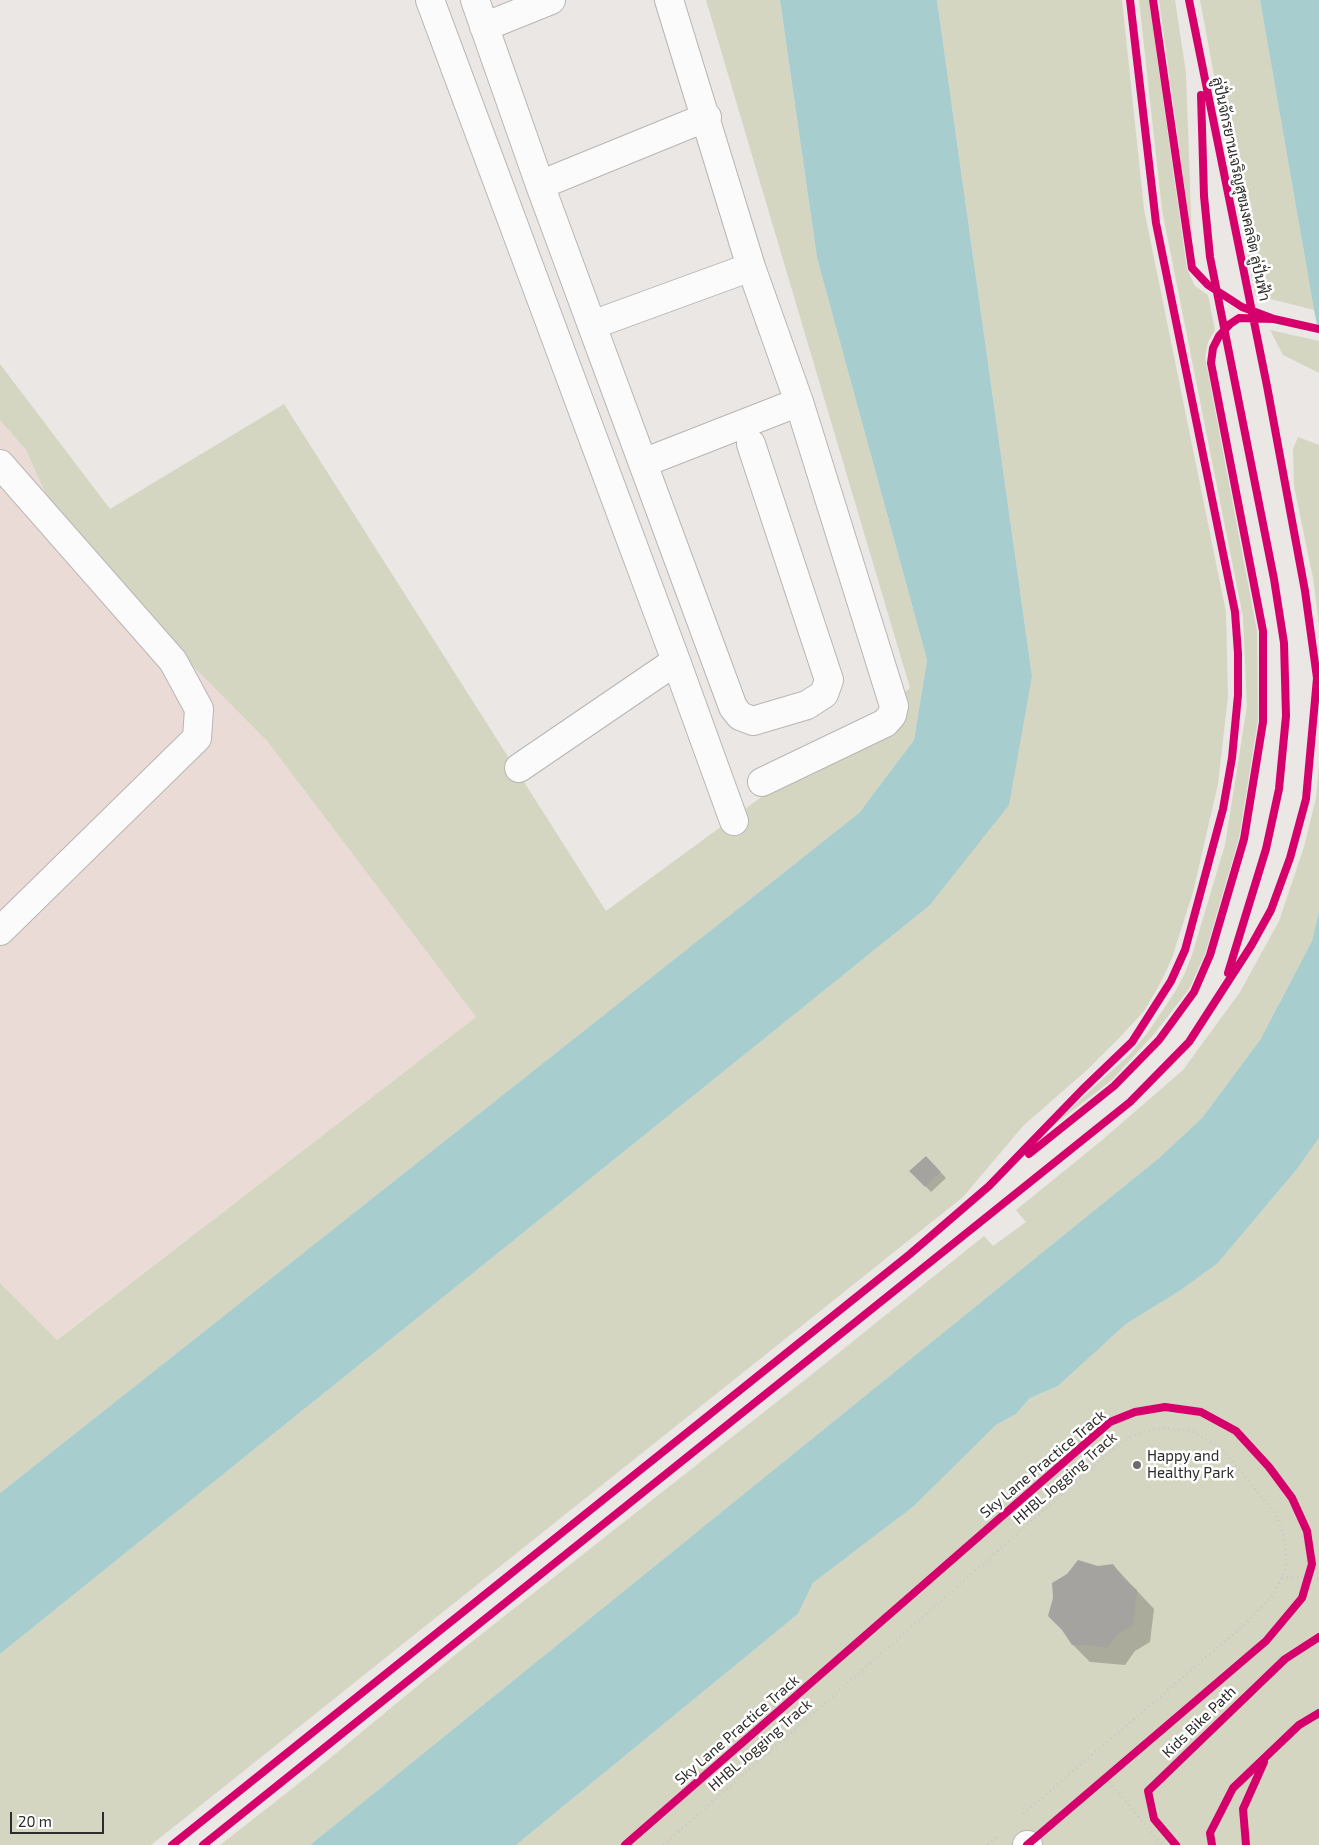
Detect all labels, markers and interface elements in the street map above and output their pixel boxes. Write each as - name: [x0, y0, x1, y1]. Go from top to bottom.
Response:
- street label: ลู่ปั่นจักรยานเจริญสุขมงคลจิต ลู่ปั่นฟ้า: [1208, 75, 1274, 303]
- street label: Sky Lane Practice Track: [977, 1406, 1109, 1522]
- street label: HHBL Jogging Track: [1009, 1428, 1121, 1528]
- place label: Happy and Healthy Park: [1147, 1447, 1234, 1482]
- marker: Happy and Healthy Park: [1131, 1459, 1143, 1471]
- street label: Sky Lane Practice Track: [671, 1671, 803, 1789]
- street label: Kids Bike Path: [1158, 1682, 1240, 1762]
- street label: HHBL Jogging Track: [704, 1695, 816, 1795]
- scale bar: [12, 1802, 106, 1834]
- text: 20 m: [18, 1812, 52, 1830]

